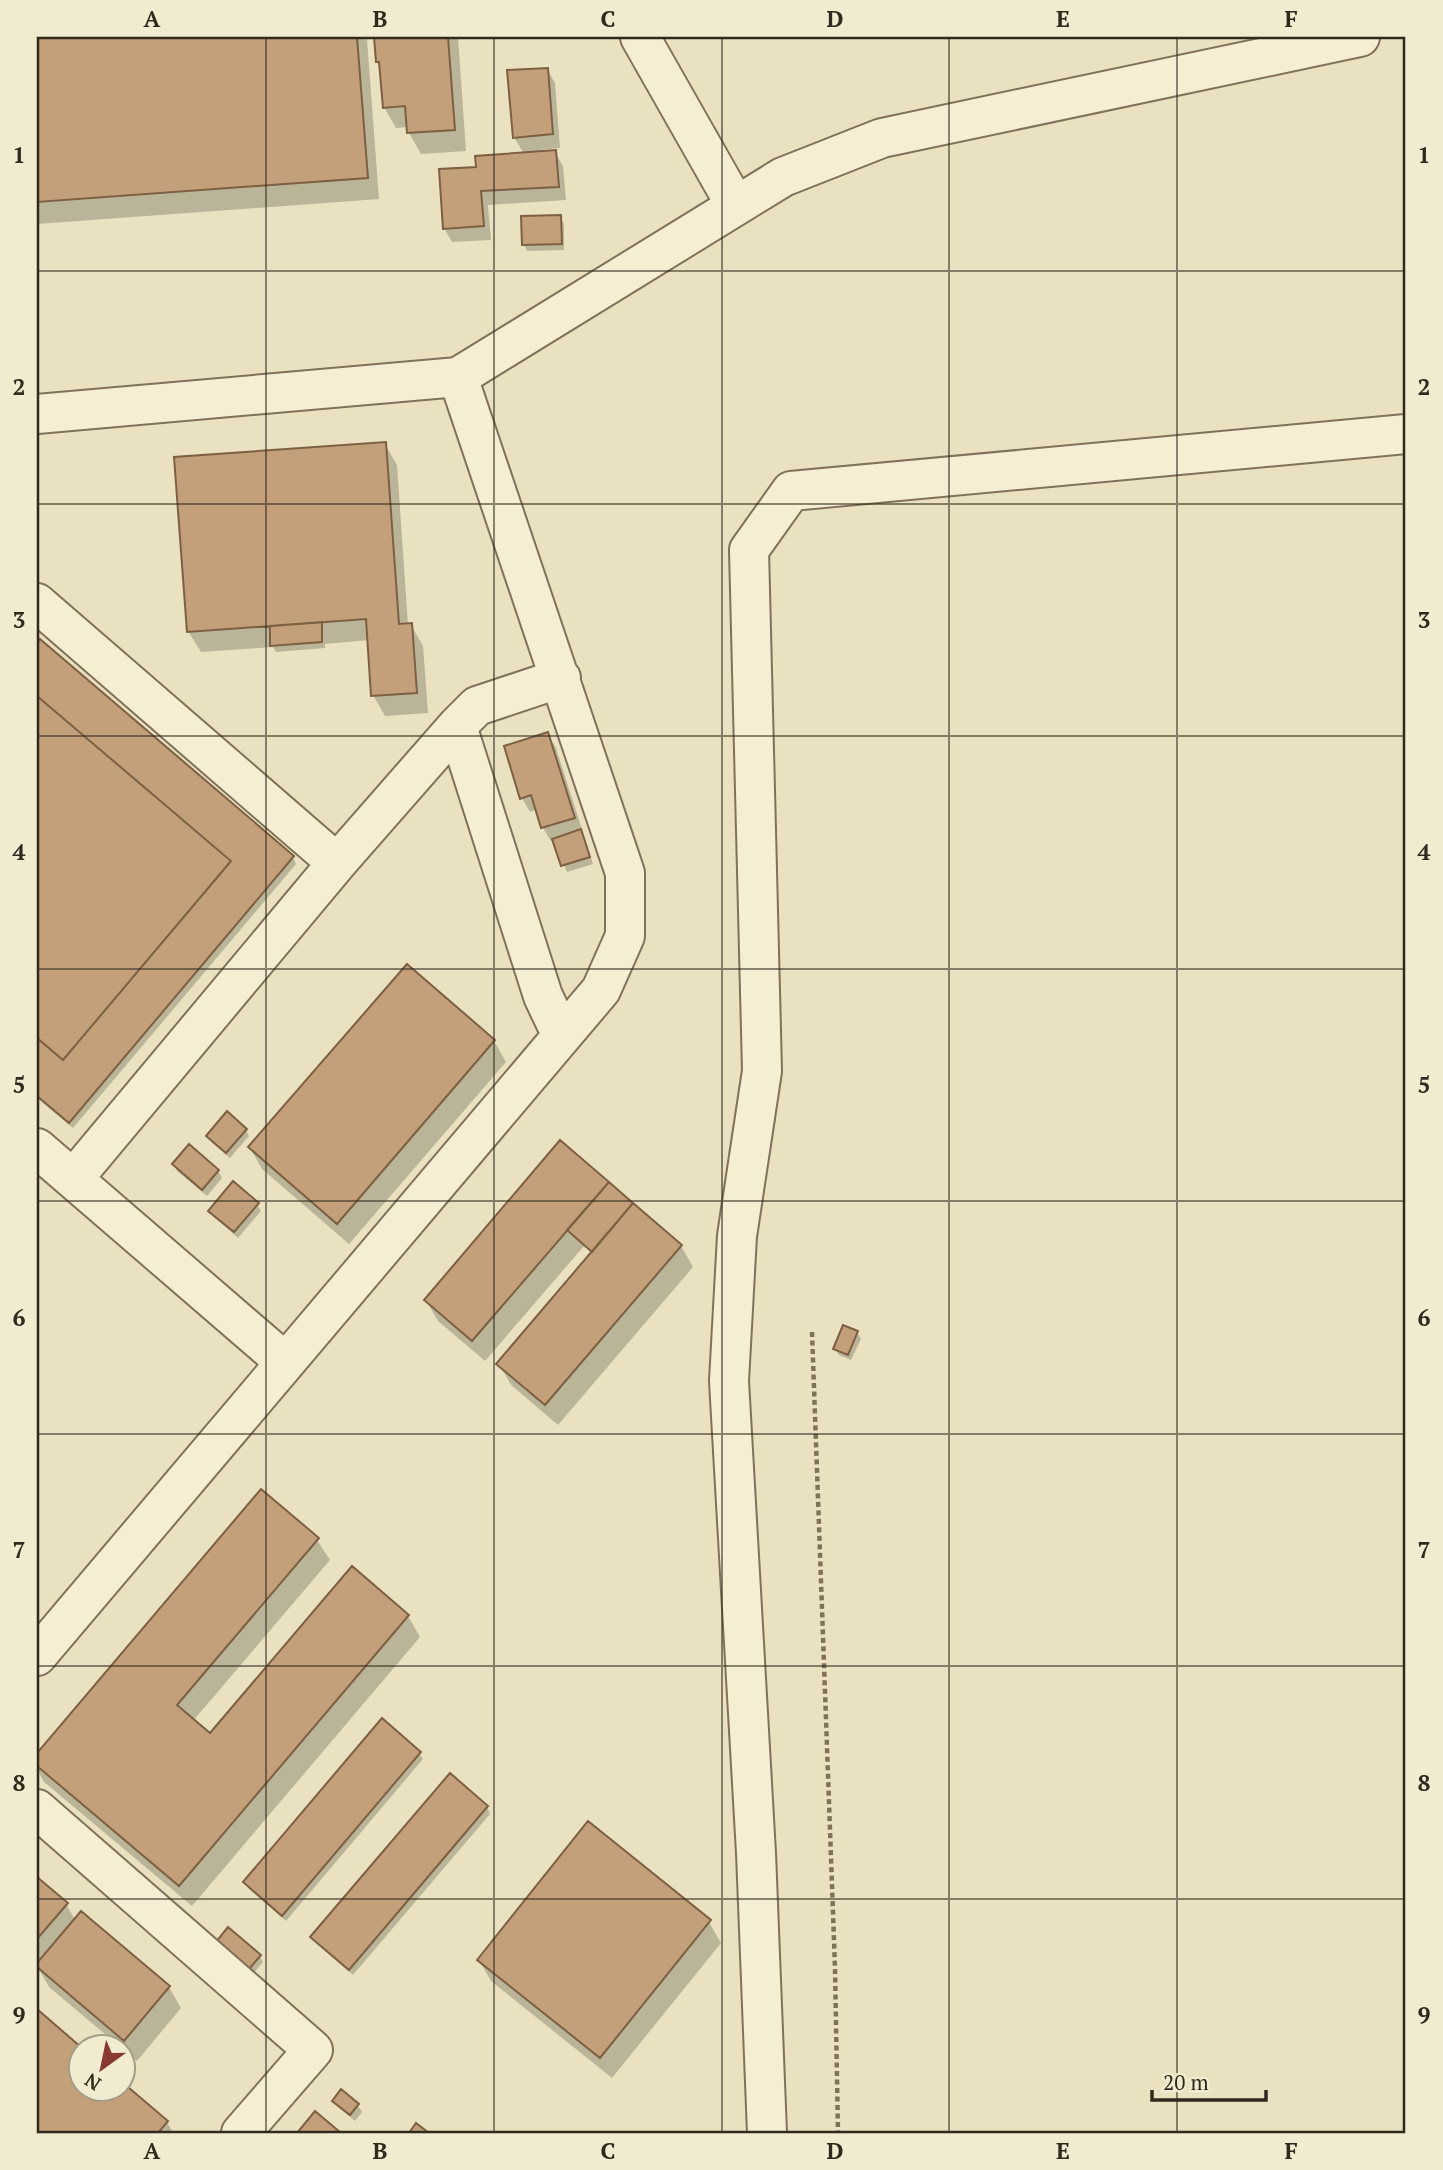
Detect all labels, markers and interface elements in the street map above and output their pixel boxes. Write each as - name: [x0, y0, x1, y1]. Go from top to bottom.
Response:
- text: A: [144, 3, 161, 34]
- text: B: [373, 3, 388, 34]
- text: C: [601, 3, 616, 34]
- text: D: [827, 3, 844, 34]
- text: E: [1056, 3, 1070, 34]
- text: F: [1284, 3, 1298, 34]
- text: 1: [13, 139, 26, 170]
- text: 1: [1418, 139, 1431, 170]
- text: 2: [13, 371, 26, 402]
- text: 2: [1418, 371, 1431, 402]
- text: 3: [13, 604, 26, 635]
- text: 3: [1418, 604, 1431, 635]
- text: 4: [13, 836, 26, 867]
- text: 4: [1418, 836, 1431, 867]
- text: 5: [13, 1069, 26, 1100]
- text: 5: [1418, 1069, 1431, 1100]
- text: 6: [13, 1302, 26, 1333]
- text: 6: [1418, 1302, 1431, 1333]
- text: 7: [13, 1534, 26, 1565]
- text: 7: [1418, 1534, 1431, 1565]
- text: 8: [13, 1767, 26, 1798]
- text: 8: [1418, 1767, 1431, 1798]
- text: 9: [13, 1999, 26, 2030]
- text: 9: [1418, 1999, 1431, 2030]
- north arrow: [66, 2034, 136, 2104]
- scale bar: [1152, 2058, 1266, 2102]
- text: N: [79, 2068, 105, 2097]
- text: 20 m: [1163, 2068, 1209, 2096]
- text: A: [144, 2135, 161, 2166]
- text: B: [373, 2135, 388, 2166]
- text: C: [601, 2135, 616, 2166]
- text: D: [827, 2135, 844, 2166]
- text: E: [1056, 2135, 1070, 2166]
- text: F: [1284, 2135, 1298, 2166]

